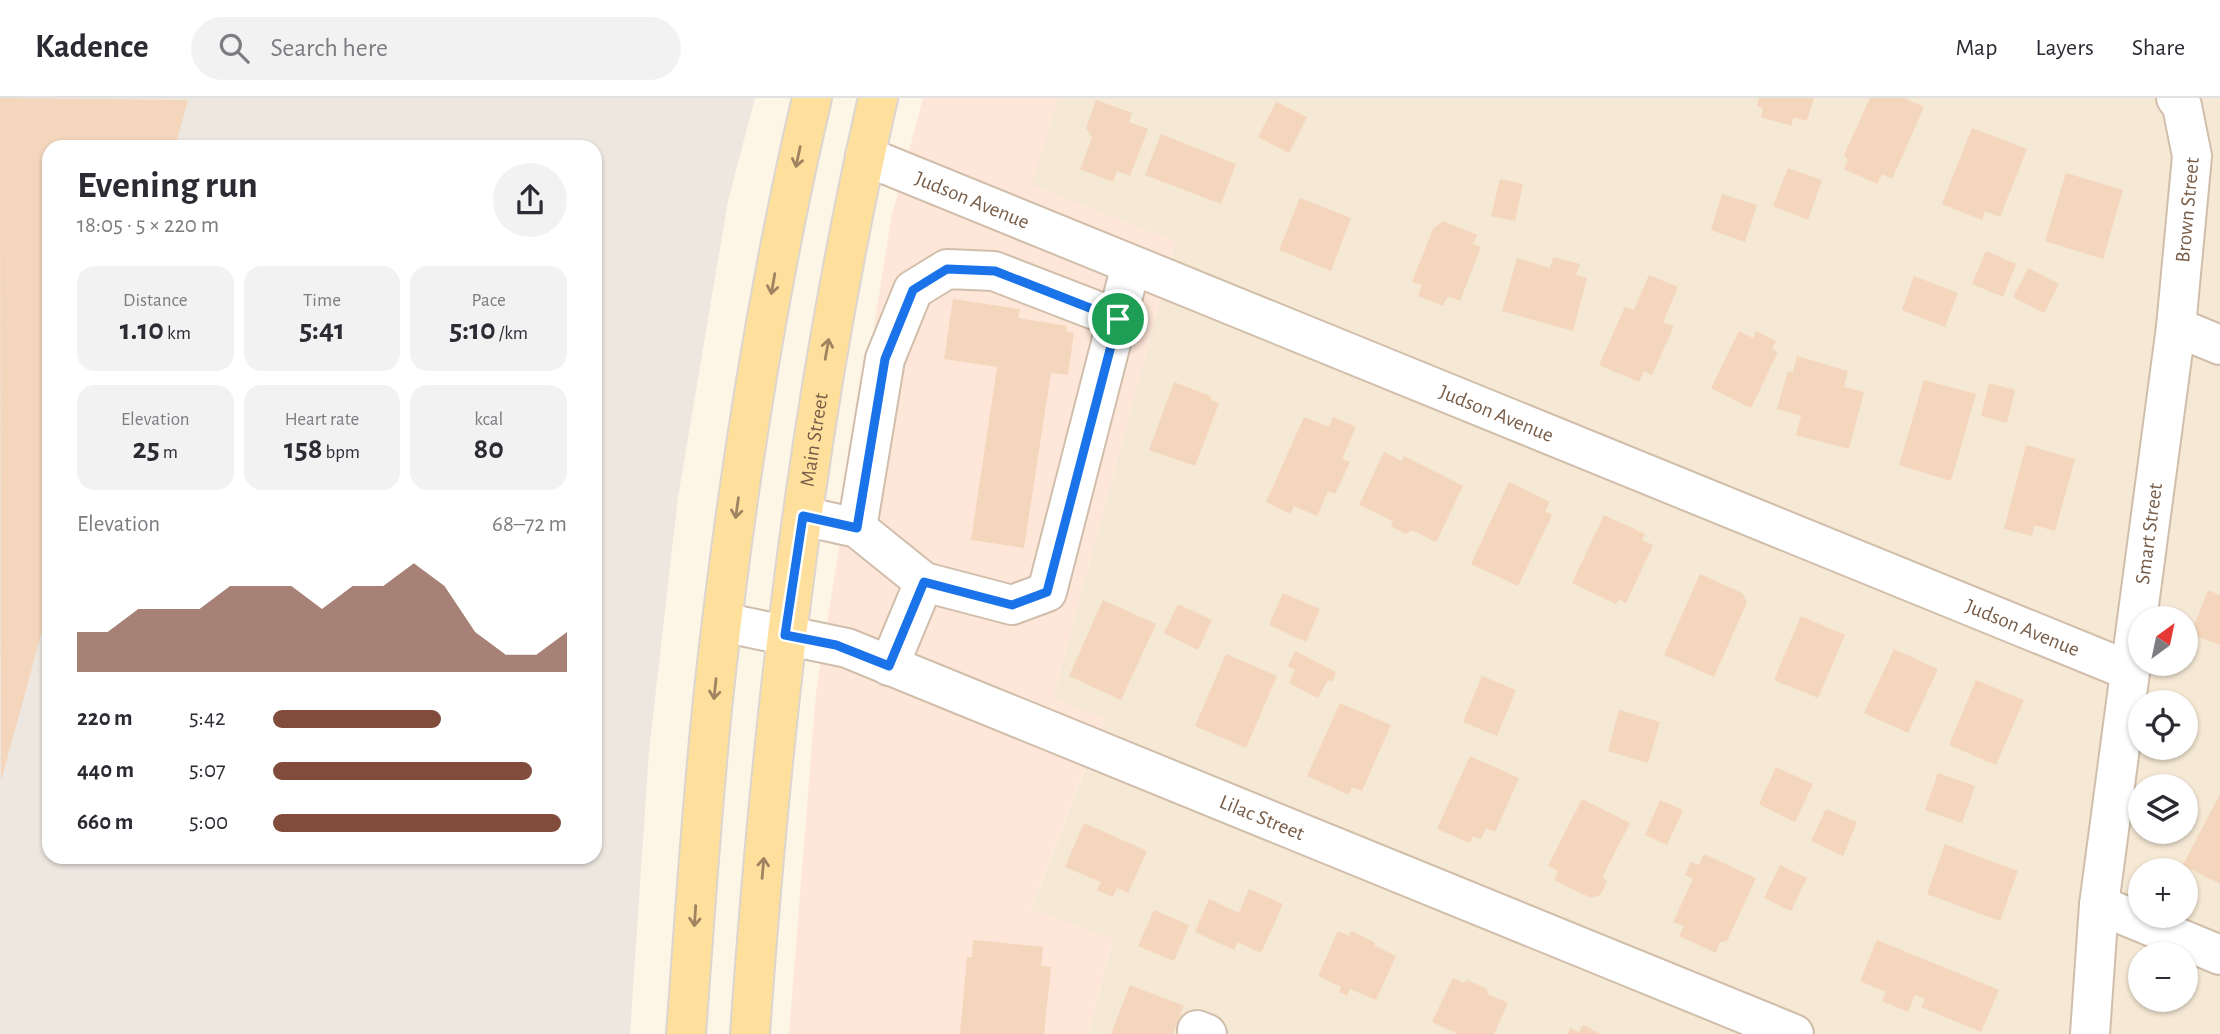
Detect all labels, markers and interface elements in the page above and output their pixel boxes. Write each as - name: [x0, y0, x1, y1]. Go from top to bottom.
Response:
- search box: [191, 17, 681, 80]
- icon: search: [215, 29, 253, 67]
- text: Kadence: [35, 31, 149, 64]
- text: Search here: [271, 35, 388, 61]
- text: Map: [1955, 36, 1997, 60]
- text: Layers: [2035, 36, 2094, 60]
- text: Share: [2132, 36, 2185, 60]
- one-way arrow: [791, 145, 805, 168]
- street label: Brown Street: [2172, 156, 2202, 264]
- button: share: [493, 163, 567, 237]
- text: Evening run: [77, 167, 258, 205]
- street label: Judson Avenue: [912, 167, 1033, 232]
- text: 18:05 · 5 × 220 m: [77, 214, 219, 237]
- one-way arrow: [766, 272, 779, 295]
- pin: [1088, 289, 1148, 349]
- text: Distance: [123, 291, 188, 310]
- text: Time: [303, 291, 341, 310]
- text: Pace: [472, 291, 506, 310]
- icon: arrive: [1099, 300, 1137, 338]
- text: 1.10: [120, 315, 164, 345]
- text: 5:41: [299, 315, 345, 345]
- text: 5:10: [449, 315, 496, 345]
- text: km: [164, 324, 191, 343]
- text: /km: [496, 324, 528, 343]
- one-way arrow: [821, 338, 834, 361]
- street label: Judson Avenue: [1436, 381, 1557, 446]
- street label: Main Street: [796, 391, 831, 488]
- text: Elevation: [121, 410, 190, 429]
- text: Heart rate: [285, 410, 359, 429]
- text: kcal: [474, 410, 503, 429]
- text: 25: [133, 434, 160, 464]
- text: 158: [284, 434, 322, 464]
- text: 80: [473, 434, 504, 464]
- text: m: [160, 443, 178, 462]
- text: bpm: [322, 443, 360, 462]
- street label: Smart Street: [2131, 481, 2166, 586]
- one-way arrow: [730, 496, 743, 519]
- text: Elevation: [77, 513, 160, 536]
- text: 68–72 m: [492, 513, 567, 536]
- street label: Judson Avenue: [1963, 595, 2083, 660]
- north arrow: [2128, 606, 2198, 676]
- map controls: [2128, 606, 2198, 1012]
- one-way arrow: [708, 677, 721, 700]
- button: locate: [2128, 690, 2198, 760]
- text: 220 m: [77, 707, 133, 730]
- text: 5:42: [189, 707, 225, 730]
- text: 440 m: [77, 759, 134, 782]
- text: 5:07: [189, 759, 226, 782]
- button: layers: [2128, 774, 2198, 844]
- street label: Lilac Street: [1217, 791, 1308, 844]
- text: 660 m: [77, 811, 133, 834]
- text: 5:00: [189, 811, 228, 834]
- one-way arrow: [757, 857, 770, 880]
- button: +: [2128, 858, 2198, 928]
- one-way arrow: [688, 904, 701, 927]
- button: −: [2128, 942, 2198, 1012]

